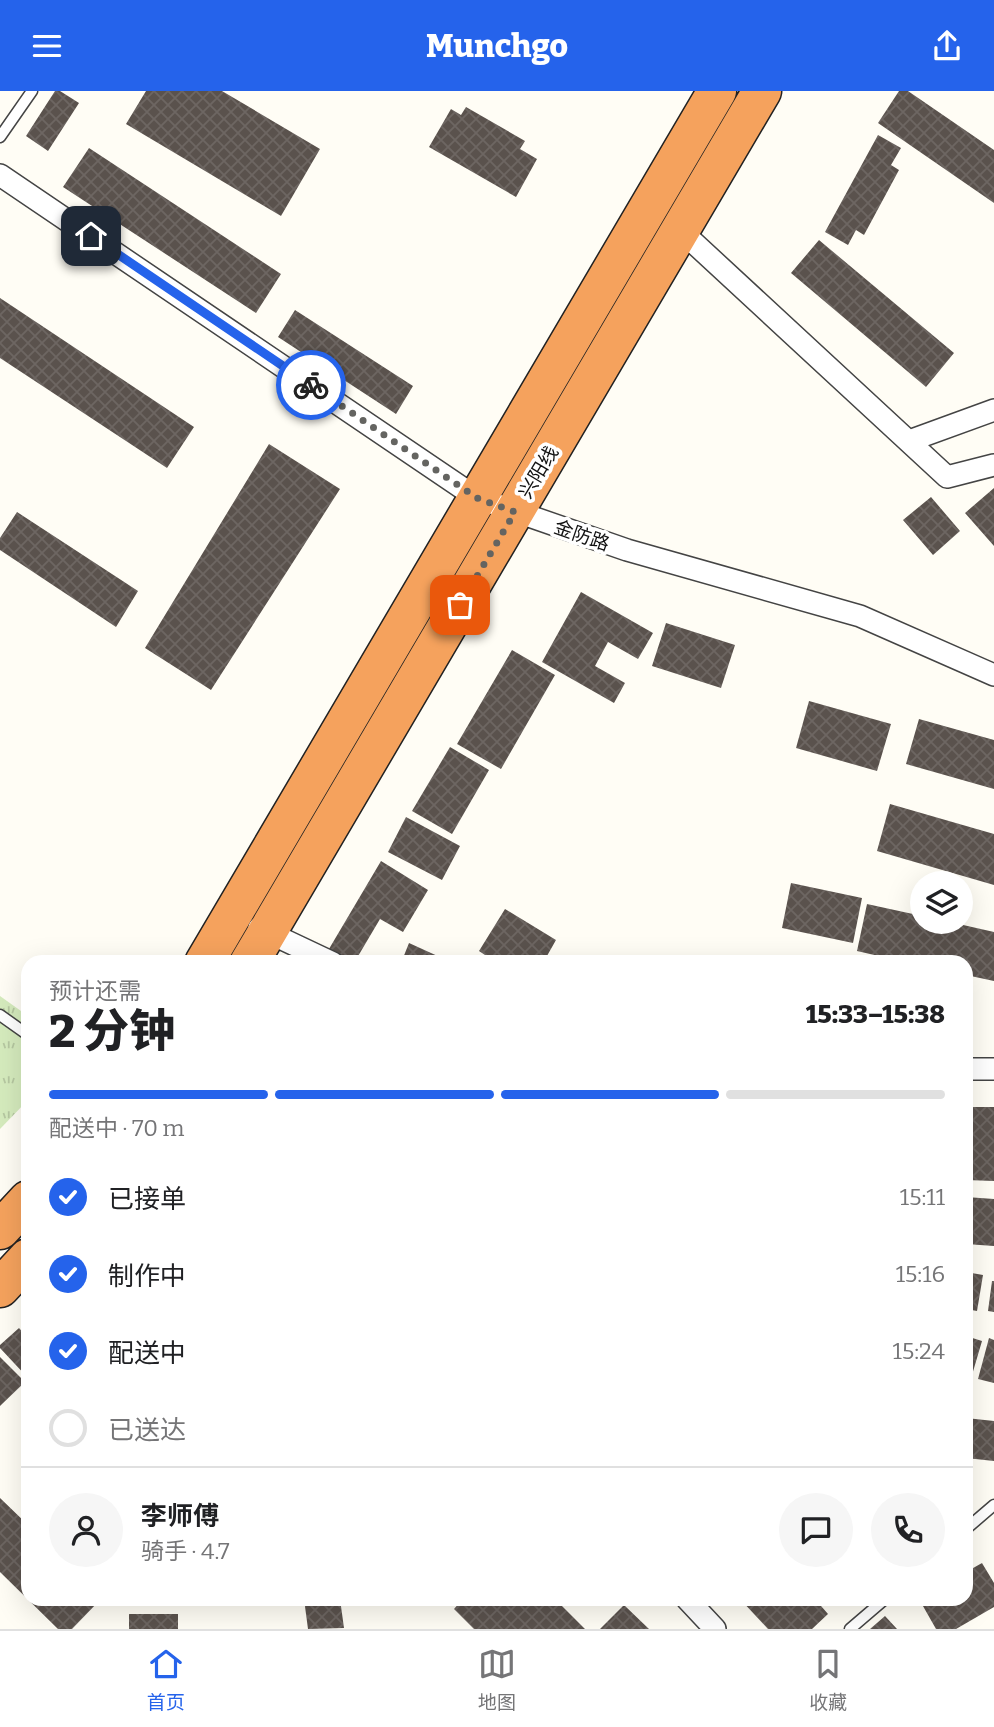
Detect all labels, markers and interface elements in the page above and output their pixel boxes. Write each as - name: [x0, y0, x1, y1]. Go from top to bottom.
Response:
- icon: menu: [28, 27, 66, 65]
- text: Munchgo: [426, 27, 568, 65]
- icon: share: [928, 27, 966, 65]
- pin: [61, 206, 121, 266]
- icon: home: [72, 217, 110, 255]
- courier: [276, 350, 346, 420]
- icon: bike: [292, 366, 330, 404]
- street label: 兴阳线: [514, 442, 563, 503]
- street label: 金防路: [551, 515, 613, 556]
- pin: [430, 575, 490, 635]
- icon: bag: [441, 586, 479, 624]
- map controls: [910, 871, 973, 934]
- button: layers: [910, 871, 973, 934]
- text: 预计还需: [49, 977, 141, 1005]
- text: 15:33–15:38: [806, 999, 945, 1030]
- text: 2 分钟: [49, 1004, 175, 1059]
- text: 配送中 · 70 m: [49, 1114, 184, 1142]
- icon: check: [49, 1178, 87, 1216]
- text: 15:11: [900, 1183, 945, 1211]
- text: 已接单: [108, 1184, 186, 1215]
- icon: check: [49, 1255, 87, 1293]
- text: 15:16: [896, 1260, 945, 1288]
- text: 制作中: [108, 1261, 186, 1292]
- icon: check: [49, 1332, 87, 1370]
- text: 15:24: [893, 1337, 945, 1365]
- text: 配送中: [108, 1338, 186, 1369]
- text: 已送达: [108, 1415, 186, 1446]
- button: person: [49, 1493, 123, 1567]
- button: chat: [779, 1493, 853, 1567]
- button: phone: [871, 1493, 945, 1567]
- text: 李师傅: [141, 1501, 219, 1532]
- text: 骑手 · 4.7: [141, 1537, 230, 1565]
- tab: 首页: [147, 1645, 185, 1714]
- tab: 地图: [478, 1645, 516, 1714]
- tab: 收藏: [809, 1645, 847, 1714]

